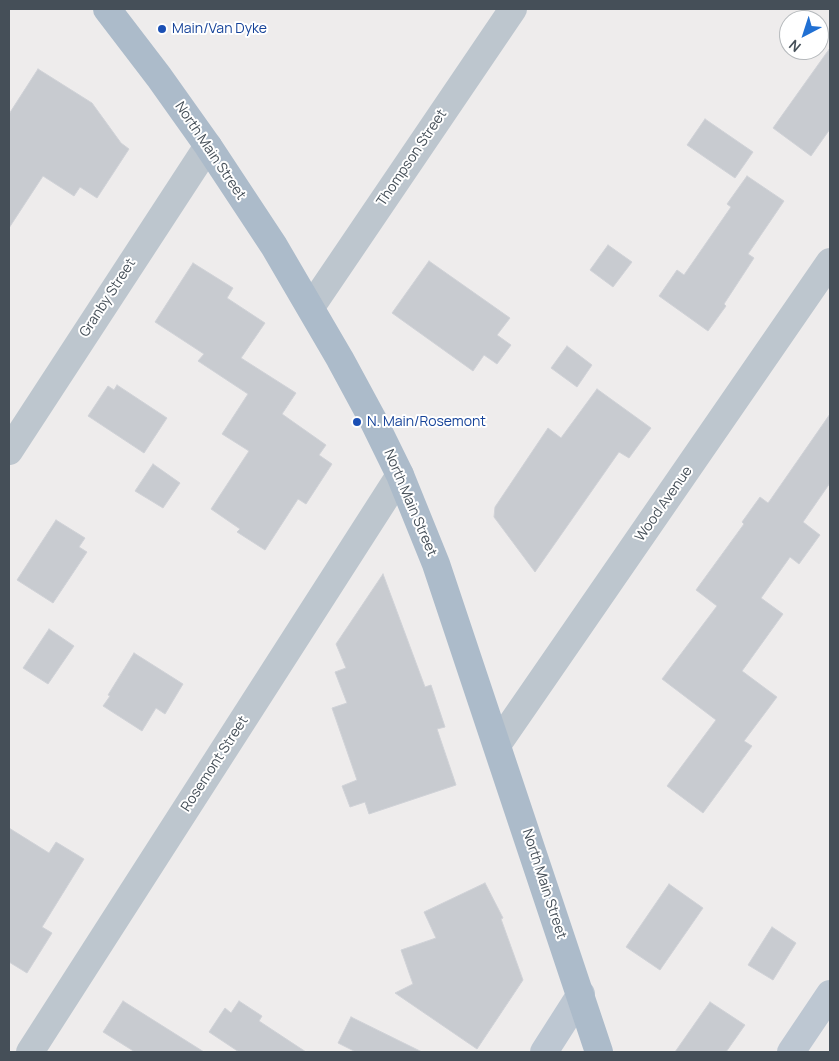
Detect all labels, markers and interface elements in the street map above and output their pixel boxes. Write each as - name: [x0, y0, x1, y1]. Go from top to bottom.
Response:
- north arrow: [779, 10, 829, 60]
- place label: Main/Van Dyke: [172, 21, 267, 37]
- marker: Main/Van Dyke: [156, 23, 168, 35]
- text: N: [785, 36, 805, 57]
- street label: North Main Street: [171, 99, 249, 203]
- street label: Thompson Street: [373, 107, 451, 209]
- street label: Granby Street: [76, 256, 140, 340]
- place label: N. Main/Rosemont: [367, 414, 486, 430]
- marker: N. Main/Rosemont: [351, 416, 363, 428]
- street label: North Main Street: [380, 447, 440, 559]
- street label: Wood Avenue: [632, 463, 696, 545]
- street label: Rosemont Street: [178, 713, 252, 815]
- street label: North Main Street: [518, 827, 570, 941]

